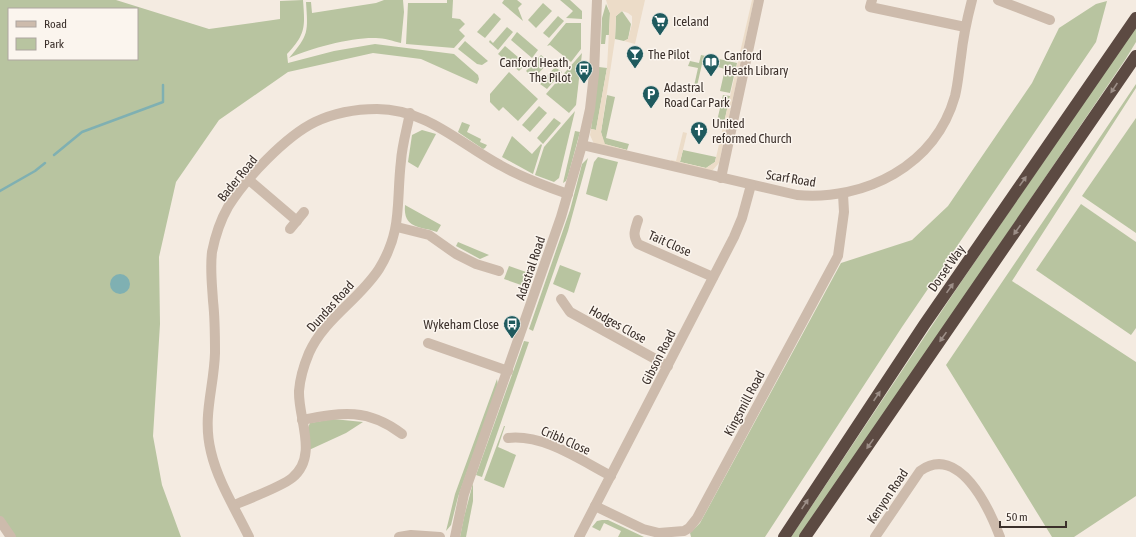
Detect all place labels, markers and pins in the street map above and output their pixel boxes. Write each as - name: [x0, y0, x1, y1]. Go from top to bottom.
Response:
- supermarket icon: Iceland: [650, 11, 670, 36]
- place label: Iceland: [673, 14, 709, 29]
- bar icon: The Pilot: [625, 44, 645, 69]
- place label: The Pilot: [648, 47, 690, 62]
- place label: Canford Heath Library: [724, 48, 789, 78]
- library icon: Canford Heath Library: [701, 52, 721, 77]
- place label: Canford Heath, The Pilot: [499, 55, 571, 85]
- bus stop icon: Canford Heath, The Pilot: [574, 59, 594, 84]
- place label: Adastral Road Car Park: [664, 80, 730, 110]
- parking icon: Adastral Road Car Park: [641, 84, 661, 109]
- place label: United reformed Church: [712, 116, 792, 146]
- church icon: United reformed Church: [689, 120, 709, 145]
- bus stop icon: Wykeham Close: [502, 314, 522, 339]
- place label: Wykeham Close: [424, 317, 499, 332]

